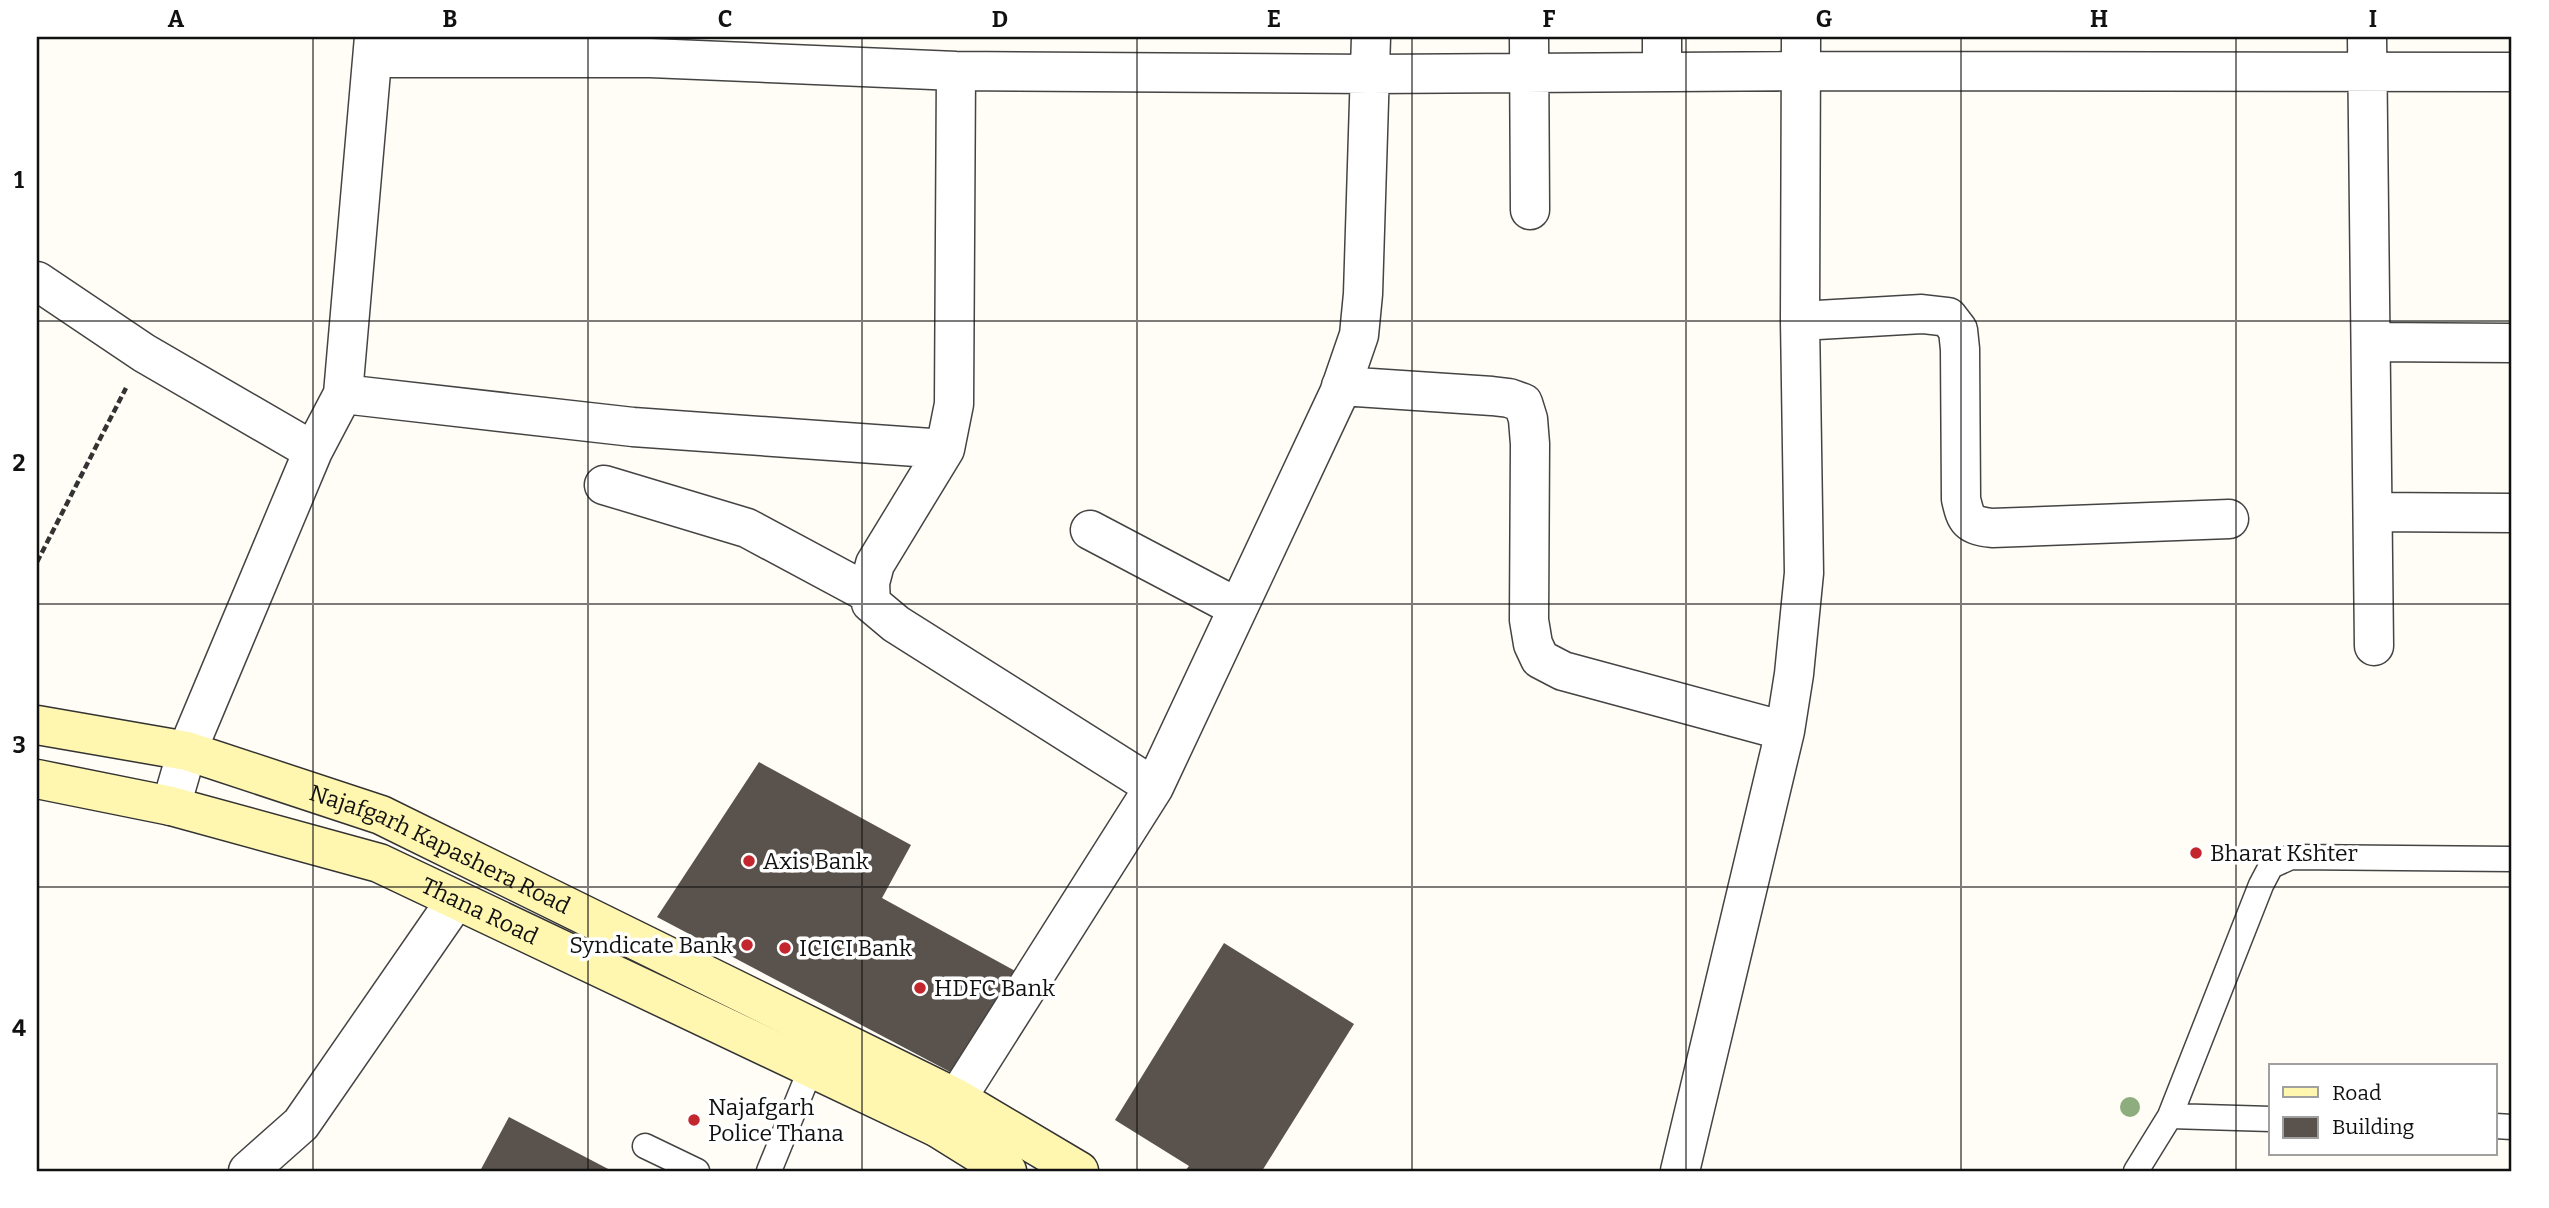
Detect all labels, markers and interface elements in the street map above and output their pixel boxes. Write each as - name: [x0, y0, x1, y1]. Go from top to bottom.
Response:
- text: A: [168, 5, 185, 33]
- text: B: [443, 5, 457, 33]
- text: C: [718, 5, 732, 33]
- text: D: [992, 5, 1008, 33]
- text: E: [1267, 5, 1281, 33]
- text: F: [1543, 5, 1556, 33]
- text: G: [1816, 5, 1833, 33]
- text: H: [2090, 5, 2108, 33]
- text: I: [2369, 5, 2377, 33]
- text: 1: [14, 166, 24, 194]
- text: 2: [13, 449, 26, 477]
- text: 3: [12, 731, 26, 759]
- street label: Najafgarh Kapashera Road: [306, 778, 575, 920]
- place label: Bharat Kshter: [2210, 839, 2358, 867]
- marker: Bharat Kshter: [2188, 845, 2204, 861]
- place label: Axis Bank: [763, 847, 869, 875]
- marker: Axis Bank: [741, 853, 757, 869]
- street label: Thana Road: [417, 871, 543, 951]
- place label: Syndicate Bank: [569, 931, 733, 959]
- place label: ICICI Bank: [799, 934, 912, 962]
- marker: Syndicate Bank: [739, 937, 755, 953]
- marker: ICICI Bank: [777, 940, 793, 956]
- place label: HDFC Bank: [934, 974, 1055, 1002]
- marker: HDFC Bank: [912, 980, 928, 996]
- text: 4: [12, 1014, 26, 1042]
- legend: [2269, 1064, 2496, 1156]
- text: Road: [2332, 1080, 2381, 1106]
- place label: Najafgarh Police Thana: [708, 1093, 844, 1147]
- marker: Najafgarh Police Thana: [686, 1112, 702, 1128]
- text: Building: [2332, 1114, 2415, 1140]

